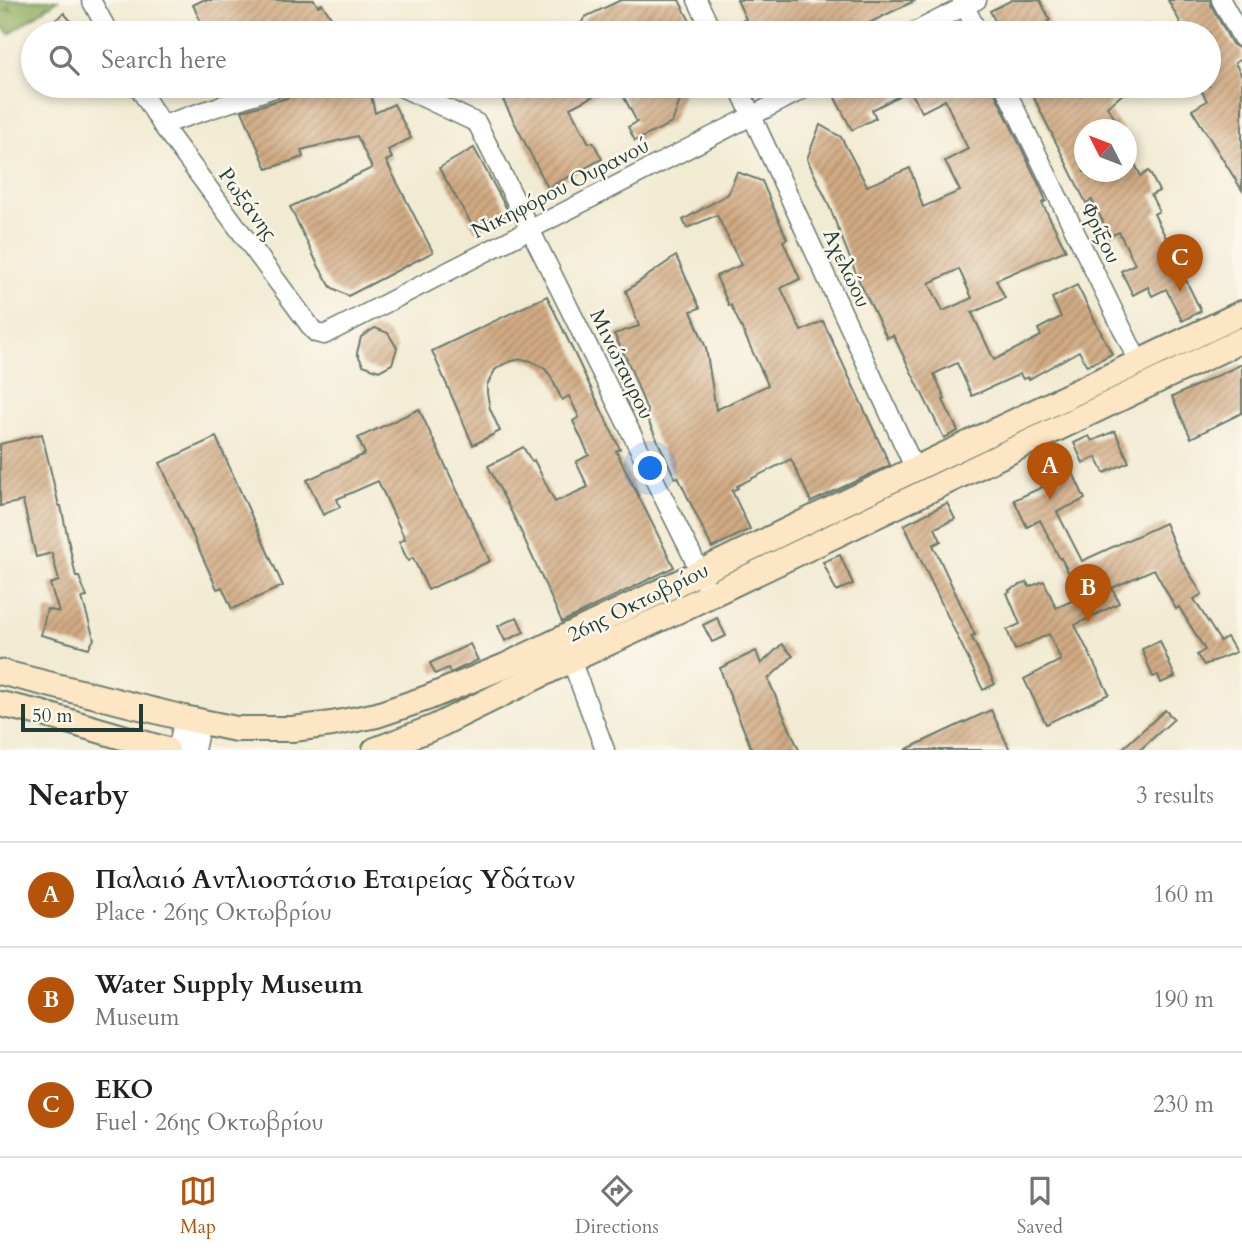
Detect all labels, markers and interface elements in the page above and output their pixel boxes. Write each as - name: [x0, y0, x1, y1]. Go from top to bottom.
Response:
- search box: [21, 21, 1221, 98]
- icon: search: [45, 41, 83, 79]
- text: Search here: [101, 42, 227, 77]
- north arrow: [1074, 119, 1137, 182]
- street label: Νικηφόρου Ουρανού: [466, 131, 654, 246]
- street label: Ρωξάνης: [211, 162, 284, 247]
- street label: Φρίξου: [1073, 198, 1128, 268]
- street label: Αχελώου: [816, 224, 877, 312]
- pin: C: [1157, 234, 1203, 292]
- street label: Μινώταυρου: [582, 304, 661, 424]
- pin: A: [1027, 442, 1073, 500]
- your location: [633, 451, 667, 485]
- street label: 26ης Οκτωβρίου: [563, 556, 714, 649]
- pin: B: [1065, 564, 1111, 622]
- scale bar: [21, 701, 144, 733]
- text: 50 m: [32, 703, 73, 729]
- text: Nearby: [28, 775, 129, 816]
- text: 3 results: [1136, 780, 1214, 811]
- text: Παλαιό Αντλιοστάσιο Εταιρείας Υδάτων: [95, 862, 576, 897]
- text: A: [42, 879, 60, 910]
- text: 160 m: [1153, 879, 1214, 910]
- text: Place · 26ης Οκτωβρίου: [95, 897, 332, 928]
- text: Water Supply Museum: [95, 967, 363, 1002]
- text: B: [43, 984, 59, 1015]
- text: 190 m: [1153, 984, 1214, 1015]
- text: Museum: [95, 1002, 180, 1033]
- text: EKO: [95, 1072, 153, 1107]
- text: C: [42, 1089, 60, 1120]
- text: 230 m: [1153, 1089, 1214, 1120]
- text: Fuel · 26ης Οκτωβρίου: [95, 1107, 324, 1138]
- tab: Map: [179, 1172, 217, 1240]
- tab: Directions: [575, 1172, 659, 1240]
- tab: Saved: [1017, 1172, 1063, 1240]

